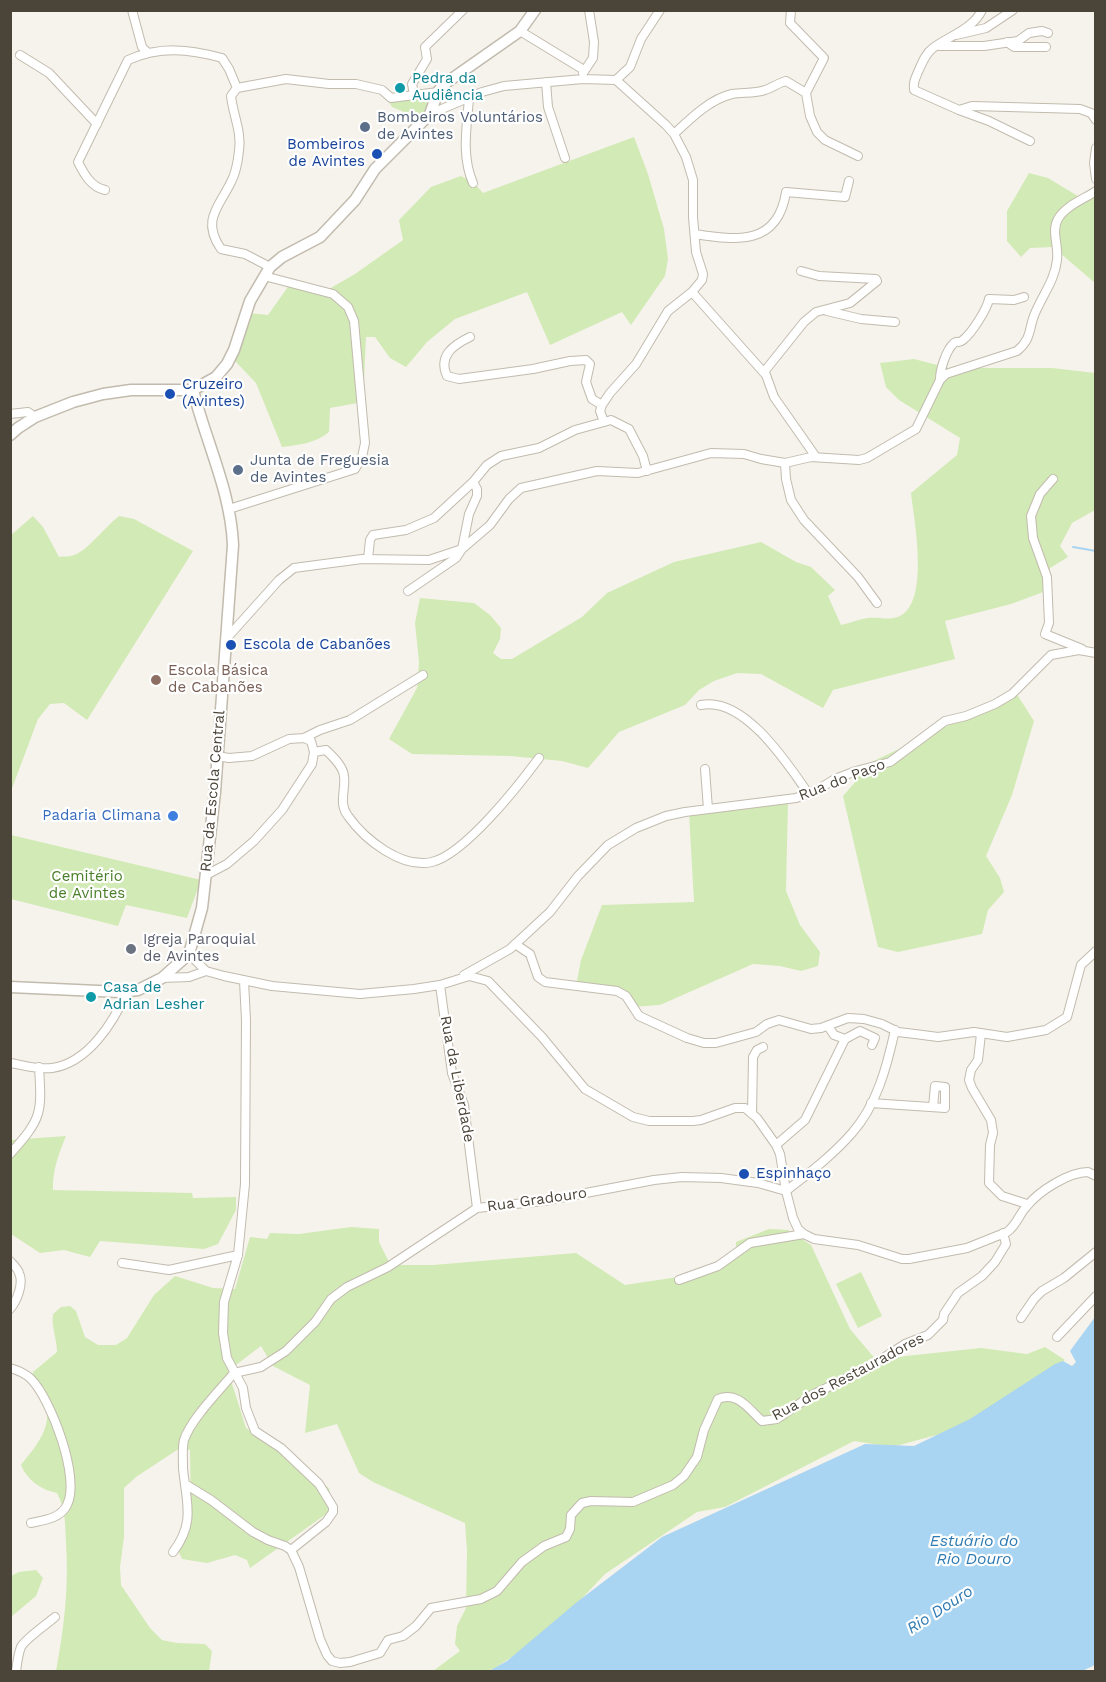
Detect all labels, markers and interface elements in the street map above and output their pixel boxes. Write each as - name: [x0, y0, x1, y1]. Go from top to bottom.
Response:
- place label: Pedra da Audiência: [412, 70, 483, 105]
- marker: Pedra da Audiência: [393, 81, 407, 95]
- place label: Bombeiros Voluntários de Avintes: [377, 109, 543, 144]
- marker: Bombeiros Voluntários de Avintes: [358, 120, 372, 134]
- place label: Bombeiros de Avintes: [287, 136, 365, 171]
- marker: Bombeiros de Avintes: [370, 147, 384, 161]
- place label: Cruzeiro (Avintes): [182, 376, 245, 411]
- marker: Cruzeiro (Avintes): [163, 387, 177, 401]
- place label: Junta de Freguesia de Avintes: [250, 452, 389, 487]
- marker: Junta de Freguesia de Avintes: [231, 463, 245, 477]
- place label: Escola de Cabanões: [243, 636, 391, 654]
- marker: Escola de Cabanões: [224, 638, 238, 652]
- place label: Escola Básica de Cabanões: [168, 662, 268, 697]
- marker: Escola Básica de Cabanões: [149, 673, 163, 687]
- street label: Rua da Escola Central: [197, 709, 229, 873]
- street label: Rua do Paço: [796, 755, 888, 805]
- place label: Padaria Climana: [42, 807, 161, 825]
- marker: Padaria Climana: [166, 809, 180, 823]
- park label: Cemitério de Avintes: [49, 868, 125, 903]
- place label: Igreja Paroquial de Avintes: [143, 931, 256, 966]
- marker: Igreja Paroquial de Avintes: [124, 942, 138, 956]
- place label: Casa de Adrian Lesher: [103, 979, 205, 1014]
- marker: Casa de Adrian Lesher: [84, 990, 98, 1004]
- street label: Rua da Liberdade: [436, 1014, 478, 1144]
- place label: Espinhaço: [756, 1165, 831, 1183]
- marker: Espinhaço: [737, 1167, 751, 1181]
- street label: Rua Gradouro: [486, 1184, 588, 1216]
- street label: Rua dos Restauradores: [769, 1329, 927, 1425]
- water label: Estuário do Rio Douro: [930, 1531, 1018, 1569]
- water label: Rio Douro: [903, 1582, 977, 1638]

